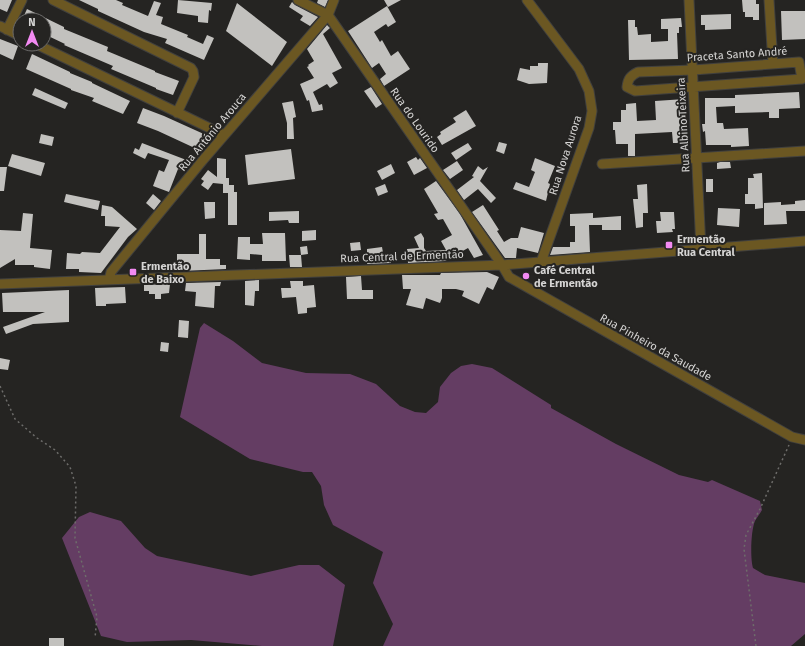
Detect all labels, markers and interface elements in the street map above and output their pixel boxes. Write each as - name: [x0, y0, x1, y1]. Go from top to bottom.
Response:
- north arrow: [12, 12, 52, 52]
- text: N: [28, 16, 36, 29]
- street label: Praceta Santo André: [686, 45, 788, 64]
- street label: Rua Albino Teixeira: [675, 77, 692, 173]
- street label: Rua do Lourido: [387, 85, 442, 155]
- street label: Rua António Arouca: [176, 91, 249, 174]
- street label: Rua Nova Aurora: [546, 114, 584, 197]
- place label: Ermentão Rua Central: [677, 233, 735, 259]
- marker: Ermentão Rua Central: [664, 240, 674, 250]
- street label: Rua Central de Ermentão: [340, 248, 464, 265]
- place label: Ermentão de Baixo: [141, 260, 190, 286]
- place label: Café Central de Ermentão: [534, 264, 598, 290]
- marker: Ermentão de Baixo: [128, 267, 138, 277]
- marker: Café Central de Ermentão: [521, 271, 531, 281]
- street label: Rua Pinheiro da Saudade: [598, 311, 714, 384]

